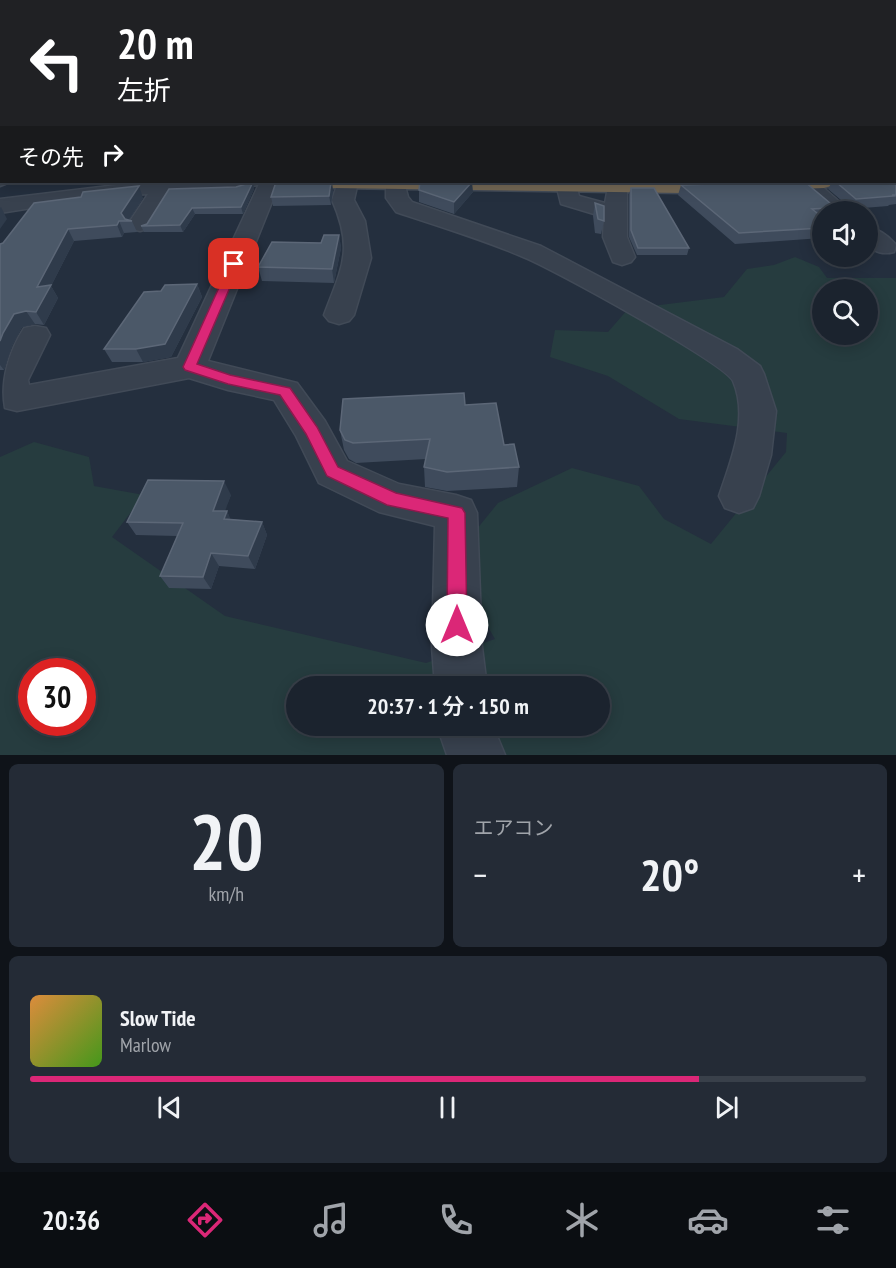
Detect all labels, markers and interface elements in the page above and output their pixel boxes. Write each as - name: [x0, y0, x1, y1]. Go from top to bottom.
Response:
- text: 20 m: [117, 16, 194, 71]
- icon: left: [18, 24, 96, 102]
- text: 左折: [117, 73, 171, 107]
- icon: right: [96, 138, 129, 171]
- text: その先: [18, 143, 84, 171]
- map controls: [812, 201, 878, 345]
- button: sound: [812, 201, 878, 267]
- pin: [208, 238, 259, 289]
- icon: arrive: [217, 247, 250, 280]
- button: search: [812, 279, 878, 345]
- position arrow: [425, 593, 489, 657]
- speed limit sign: 30: [18, 658, 96, 736]
- text: 20:37 · 1 分 · 150 m: [367, 692, 529, 720]
- text: 20: [189, 791, 264, 892]
- text: エアコン: [474, 815, 554, 841]
- text: 20°: [640, 845, 699, 903]
- text: −: [474, 853, 487, 896]
- text: +: [852, 853, 866, 896]
- text: km/h: [209, 881, 244, 907]
- text: Slow Tide: [120, 1004, 196, 1032]
- text: Marlow: [120, 1032, 171, 1058]
- icon: previous: [153, 1091, 186, 1124]
- icon: pause: [431, 1091, 464, 1124]
- icon: next: [710, 1091, 743, 1124]
- icon: directions: [184, 1199, 226, 1241]
- icon: music: [310, 1199, 352, 1241]
- icon: phone: [435, 1199, 477, 1241]
- icon: climate: [561, 1199, 603, 1241]
- icon: car: [687, 1199, 729, 1241]
- icon: filters: [812, 1199, 854, 1241]
- text: 20:36: [42, 1203, 100, 1237]

